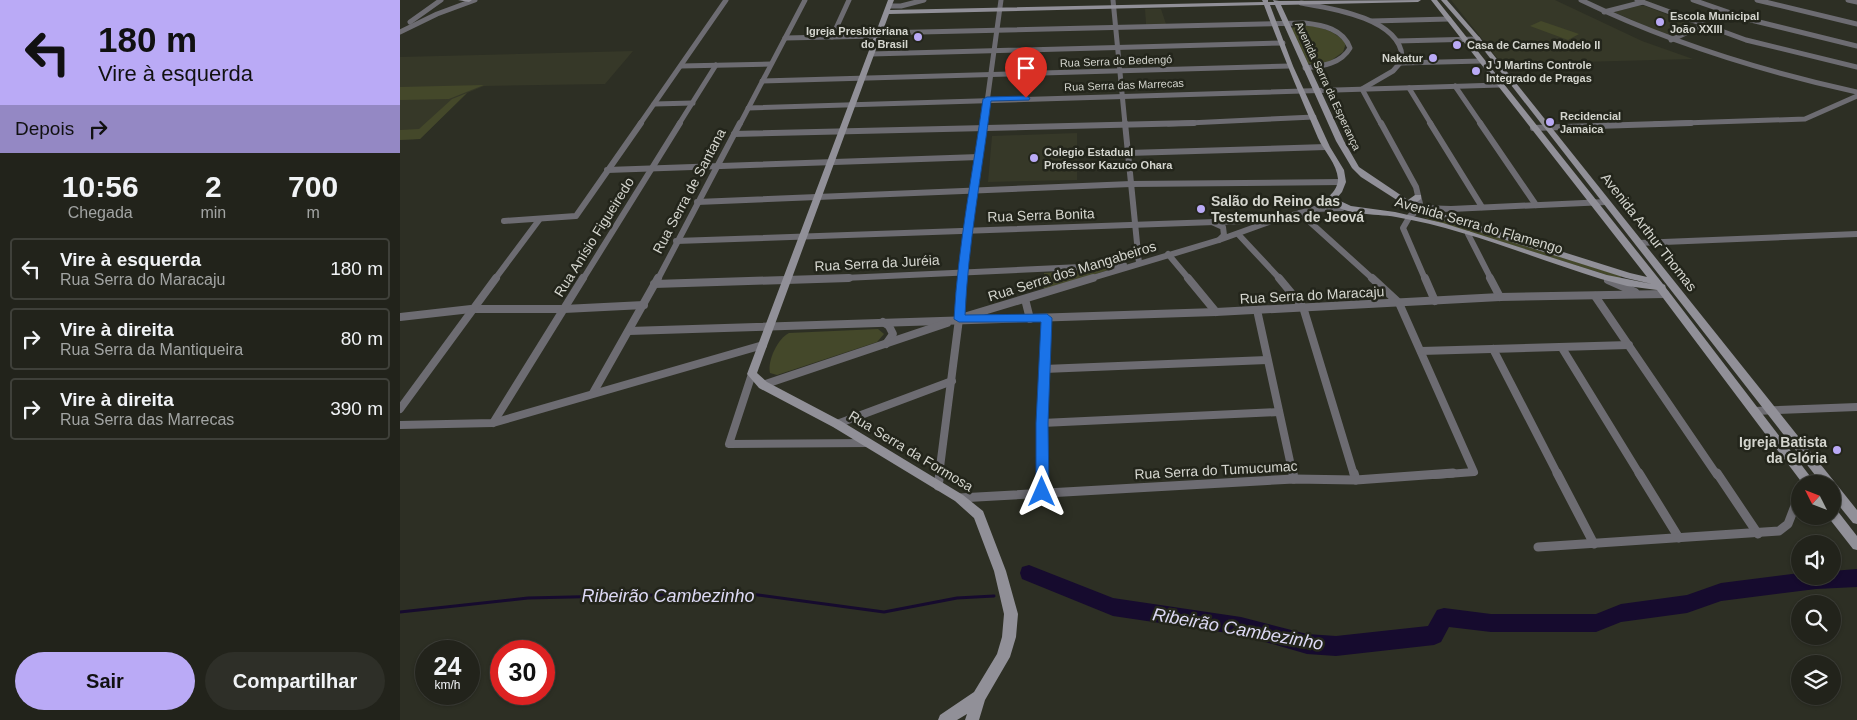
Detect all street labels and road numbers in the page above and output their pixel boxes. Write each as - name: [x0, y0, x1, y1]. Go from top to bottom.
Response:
- street label: Avenida Serra da Esperança: [1293, 20, 1363, 153]
- street label: Rua Serra do Bedengó: [1060, 53, 1172, 69]
- street label: Rua Serra das Marrecas: [1064, 77, 1185, 93]
- street label: Rua Serra de Santana: [649, 126, 729, 256]
- street label: Avenida Arthur Thomas: [1598, 170, 1700, 294]
- street label: Rua Anísio Figueiredo: [551, 174, 637, 300]
- street label: Avenida Serra do Flamengo: [1393, 193, 1565, 257]
- street label: Rua Serra Bonita: [987, 205, 1095, 225]
- street label: Rua Serra dos Mangabeiros: [986, 238, 1158, 304]
- street label: Rua Serra da Juréia: [814, 252, 940, 274]
- street label: Rua Serra do Maracaju: [1239, 283, 1385, 307]
- street label: Rua Serra da Formosa: [846, 407, 976, 495]
- street label: Rua Serra do Tumucumac: [1134, 458, 1298, 482]

